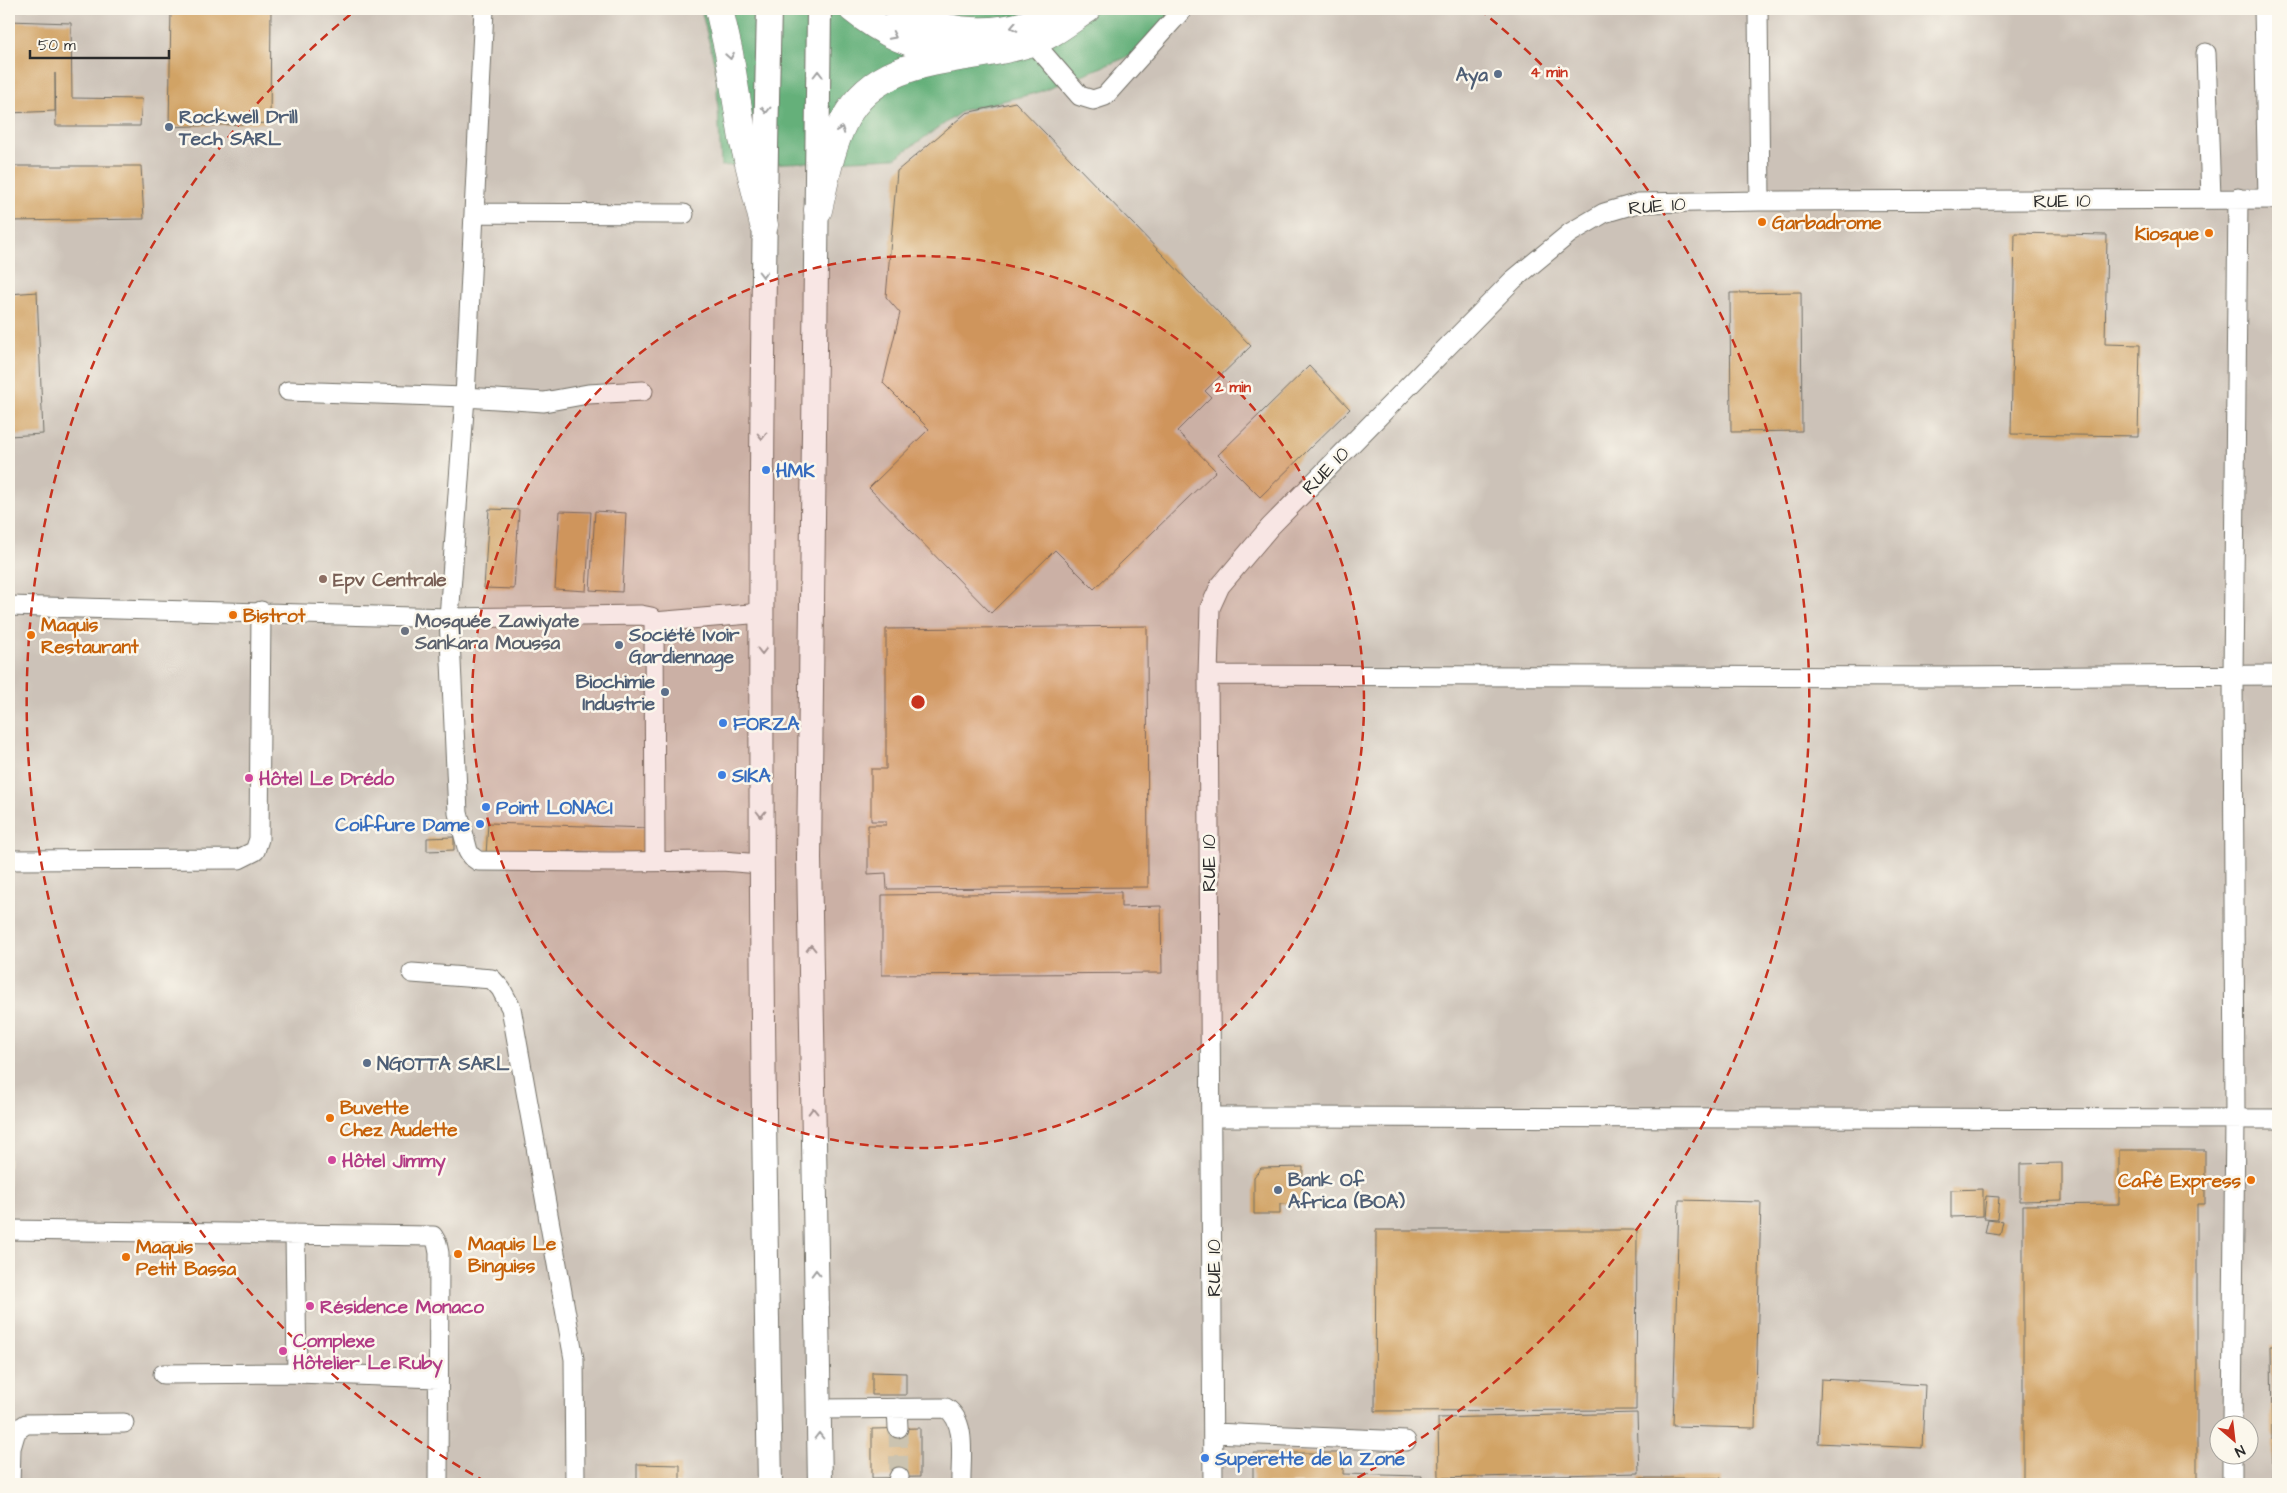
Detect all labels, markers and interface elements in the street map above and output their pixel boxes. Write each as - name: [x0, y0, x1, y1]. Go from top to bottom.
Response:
- one-way arrow: [1010, 22, 1018, 32]
- scale bar: [30, 28, 169, 60]
- one-way arrow: [888, 30, 897, 40]
- text: 50 m: [38, 35, 76, 56]
- one-way arrow: [724, 52, 734, 61]
- place label: Aya: [1456, 62, 1488, 90]
- text: 4 min: [1530, 62, 1568, 83]
- marker: Aya: [1492, 68, 1504, 80]
- one-way arrow: [813, 70, 823, 78]
- place label: Rockwell Drill Tech SARL: [178, 104, 298, 153]
- one-way arrow: [761, 106, 772, 114]
- marker: Rockwell Drill Tech SARL: [163, 121, 175, 133]
- one-way arrow: [835, 126, 845, 135]
- street label: RUE 10: [2033, 188, 2091, 215]
- street label: RUE 10: [1627, 191, 1687, 222]
- place label: Garbadrome: [1772, 210, 1882, 237]
- marker: Garbadrome: [1756, 216, 1768, 228]
- place label: Kiosque: [2135, 221, 2200, 248]
- marker: Kiosque: [2203, 227, 2215, 239]
- one-way arrow: [758, 270, 768, 278]
- text: 2 min: [1214, 377, 1252, 398]
- one-way arrow: [757, 433, 767, 441]
- street label: RUE 10: [1296, 441, 1356, 501]
- place label: HMK: [776, 458, 815, 485]
- marker: HMK: [760, 464, 772, 476]
- place label: Epv Centrale: [333, 567, 447, 594]
- marker: Epv Centrale: [317, 573, 329, 585]
- place label: Bistrot: [243, 603, 306, 630]
- place label: Mosquée Zawiyate Sankara Moussa: [414, 608, 580, 657]
- marker: Bistrot: [227, 609, 239, 621]
- place label: Maquis Restaurant: [41, 612, 139, 661]
- place label: Société Ivoir Gardiennage: [628, 622, 740, 672]
- marker: Mosquée Zawiyate Sankara Moussa: [399, 625, 411, 637]
- marker: Maquis Restaurant: [25, 629, 37, 641]
- marker: Société Ivoir Gardiennage: [613, 639, 625, 651]
- one-way arrow: [757, 648, 767, 656]
- place label: Biochimie Industrie: [576, 669, 656, 718]
- marker: Biochimie Industrie: [659, 686, 671, 698]
- centre of rings: [909, 693, 927, 711]
- place label: FORZA: [733, 711, 800, 738]
- marker: FORZA: [717, 717, 729, 729]
- place label: SIKA: [731, 763, 772, 790]
- place label: Hôtel Le Drédo: [259, 766, 395, 793]
- marker: SIKA: [716, 769, 728, 781]
- marker: Hôtel Le Drédo: [243, 772, 255, 784]
- place label: Point LONACI: [496, 795, 613, 822]
- marker: Point LONACI: [480, 801, 492, 813]
- one-way arrow: [756, 810, 766, 818]
- place label: Coiffure Dame: [335, 812, 471, 839]
- marker: Coiffure Dame: [474, 818, 486, 830]
- street label: RUE 10: [1196, 834, 1223, 892]
- one-way arrow: [806, 944, 816, 952]
- place label: NGOTTA SARL: [377, 1051, 510, 1078]
- marker: NGOTTA SARL: [361, 1057, 373, 1069]
- place label: Buvette Chez Audette: [340, 1095, 458, 1144]
- one-way arrow: [808, 1106, 818, 1114]
- marker: Buvette Chez Audette: [324, 1112, 336, 1124]
- place label: Hôtel Jimmy: [342, 1148, 446, 1176]
- marker: Hôtel Jimmy: [326, 1154, 338, 1166]
- place label: Bank Of Africa (BOA): [1288, 1167, 1405, 1216]
- place label: Café Express: [2118, 1168, 2241, 1195]
- marker: Café Express: [2245, 1174, 2257, 1186]
- marker: Bank Of Africa (BOA): [1272, 1184, 1284, 1196]
- place label: Maquis Le Binguiss: [468, 1231, 557, 1281]
- place label: Maquis Petit Bassa: [136, 1234, 236, 1283]
- street label: RUE 10: [1201, 1239, 1228, 1297]
- marker: Maquis Le Binguiss: [452, 1248, 464, 1260]
- marker: Maquis Petit Bassa: [120, 1251, 132, 1263]
- one-way arrow: [811, 1269, 822, 1277]
- place label: Résidence Monaco: [320, 1294, 484, 1321]
- marker: Résidence Monaco: [304, 1300, 316, 1312]
- place label: Complexe Hôtelier Le Ruby: [293, 1328, 443, 1378]
- marker: Complexe Hôtelier Le Ruby: [277, 1345, 289, 1357]
- north arrow: [2210, 1416, 2260, 1466]
- one-way arrow: [814, 1431, 824, 1439]
- text: N: [2231, 1440, 2248, 1462]
- place label: Superette de la Zone: [1214, 1446, 1406, 1473]
- marker: Superette de la Zone: [1199, 1452, 1211, 1464]

